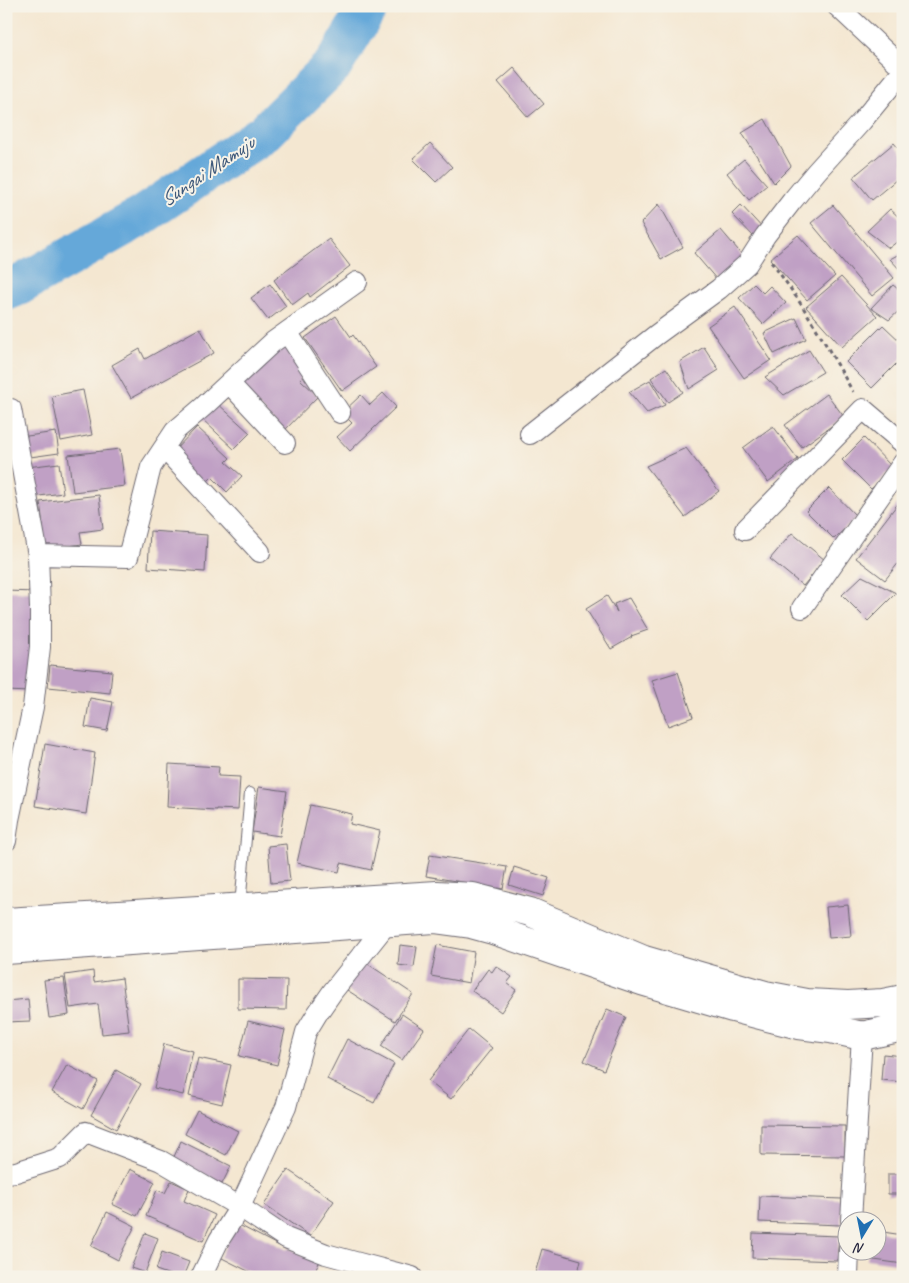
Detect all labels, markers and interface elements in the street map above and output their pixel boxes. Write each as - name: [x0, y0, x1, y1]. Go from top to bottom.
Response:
- water label: Sungai Mamuju: [155, 128, 262, 212]
- north arrow: [836, 1210, 886, 1260]
- text: N: [852, 1239, 866, 1257]

